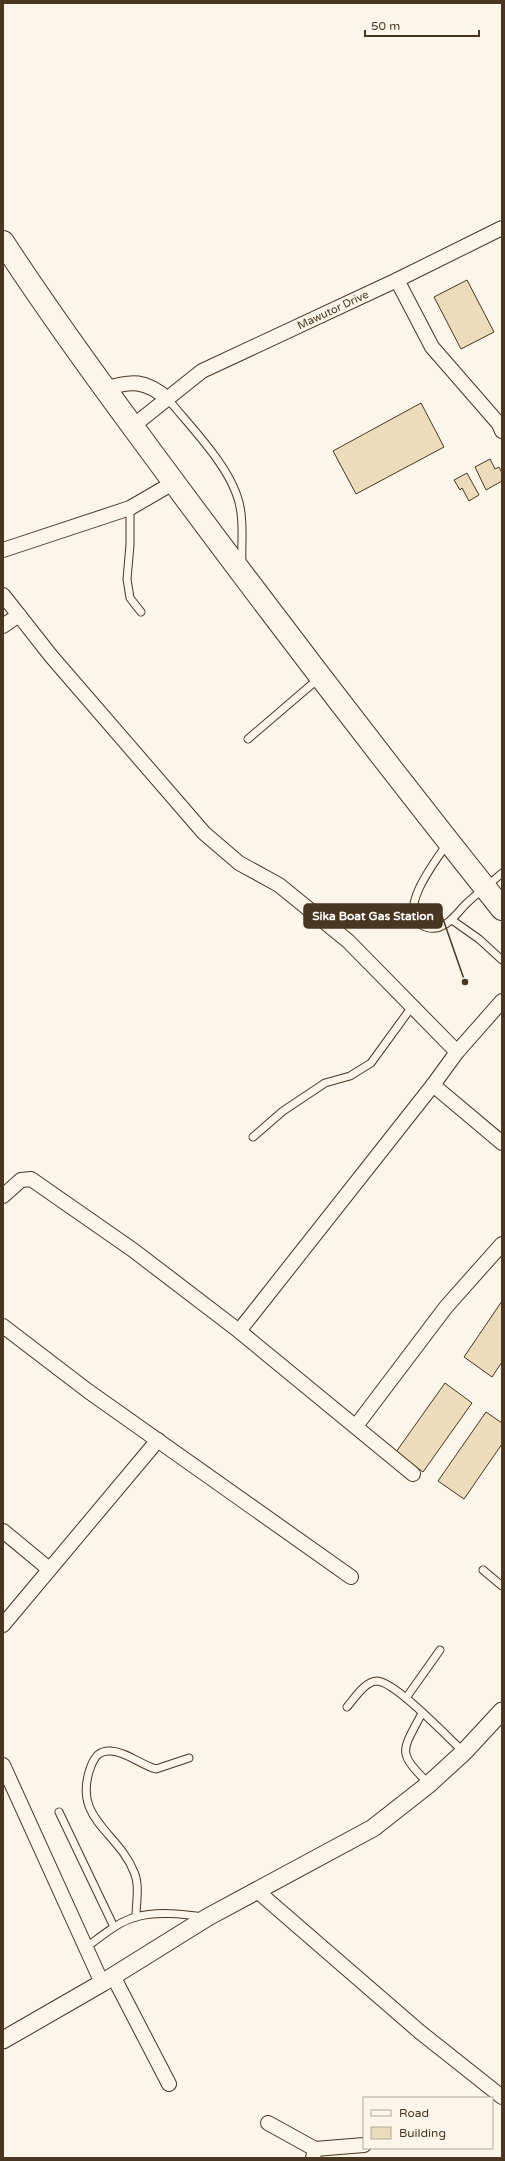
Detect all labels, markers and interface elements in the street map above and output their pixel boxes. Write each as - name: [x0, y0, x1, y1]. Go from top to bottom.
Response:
- scale bar: [365, 12, 479, 38]
- text: 50 m: [371, 19, 400, 33]
- street label: Mawutor Drive: [295, 288, 371, 332]
- callout: Sika Boat Gas Station: [304, 904, 442, 928]
- text: Sika Boat Gas Station: [312, 909, 434, 923]
- legend: [363, 2097, 493, 2149]
- text: Road: [399, 2106, 429, 2120]
- text: Building: [399, 2126, 446, 2140]

